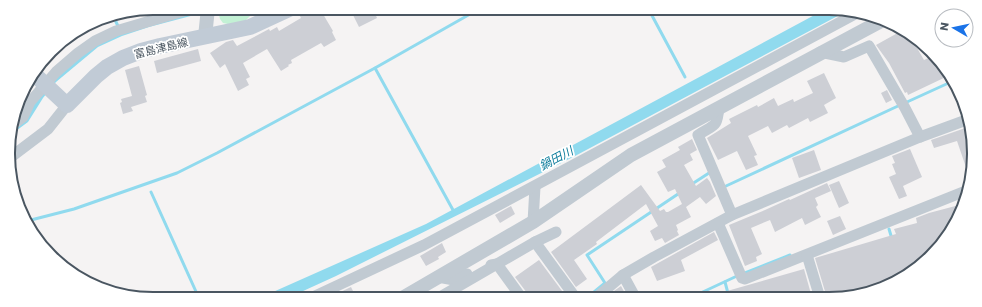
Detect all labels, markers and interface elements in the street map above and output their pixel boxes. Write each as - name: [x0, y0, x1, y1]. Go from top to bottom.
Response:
- north arrow: [934, 8, 974, 48]
- text: N: [936, 21, 953, 32]
- street label: 富島津島線: [132, 34, 190, 62]
- water label: 鍋田川: [536, 141, 578, 174]

